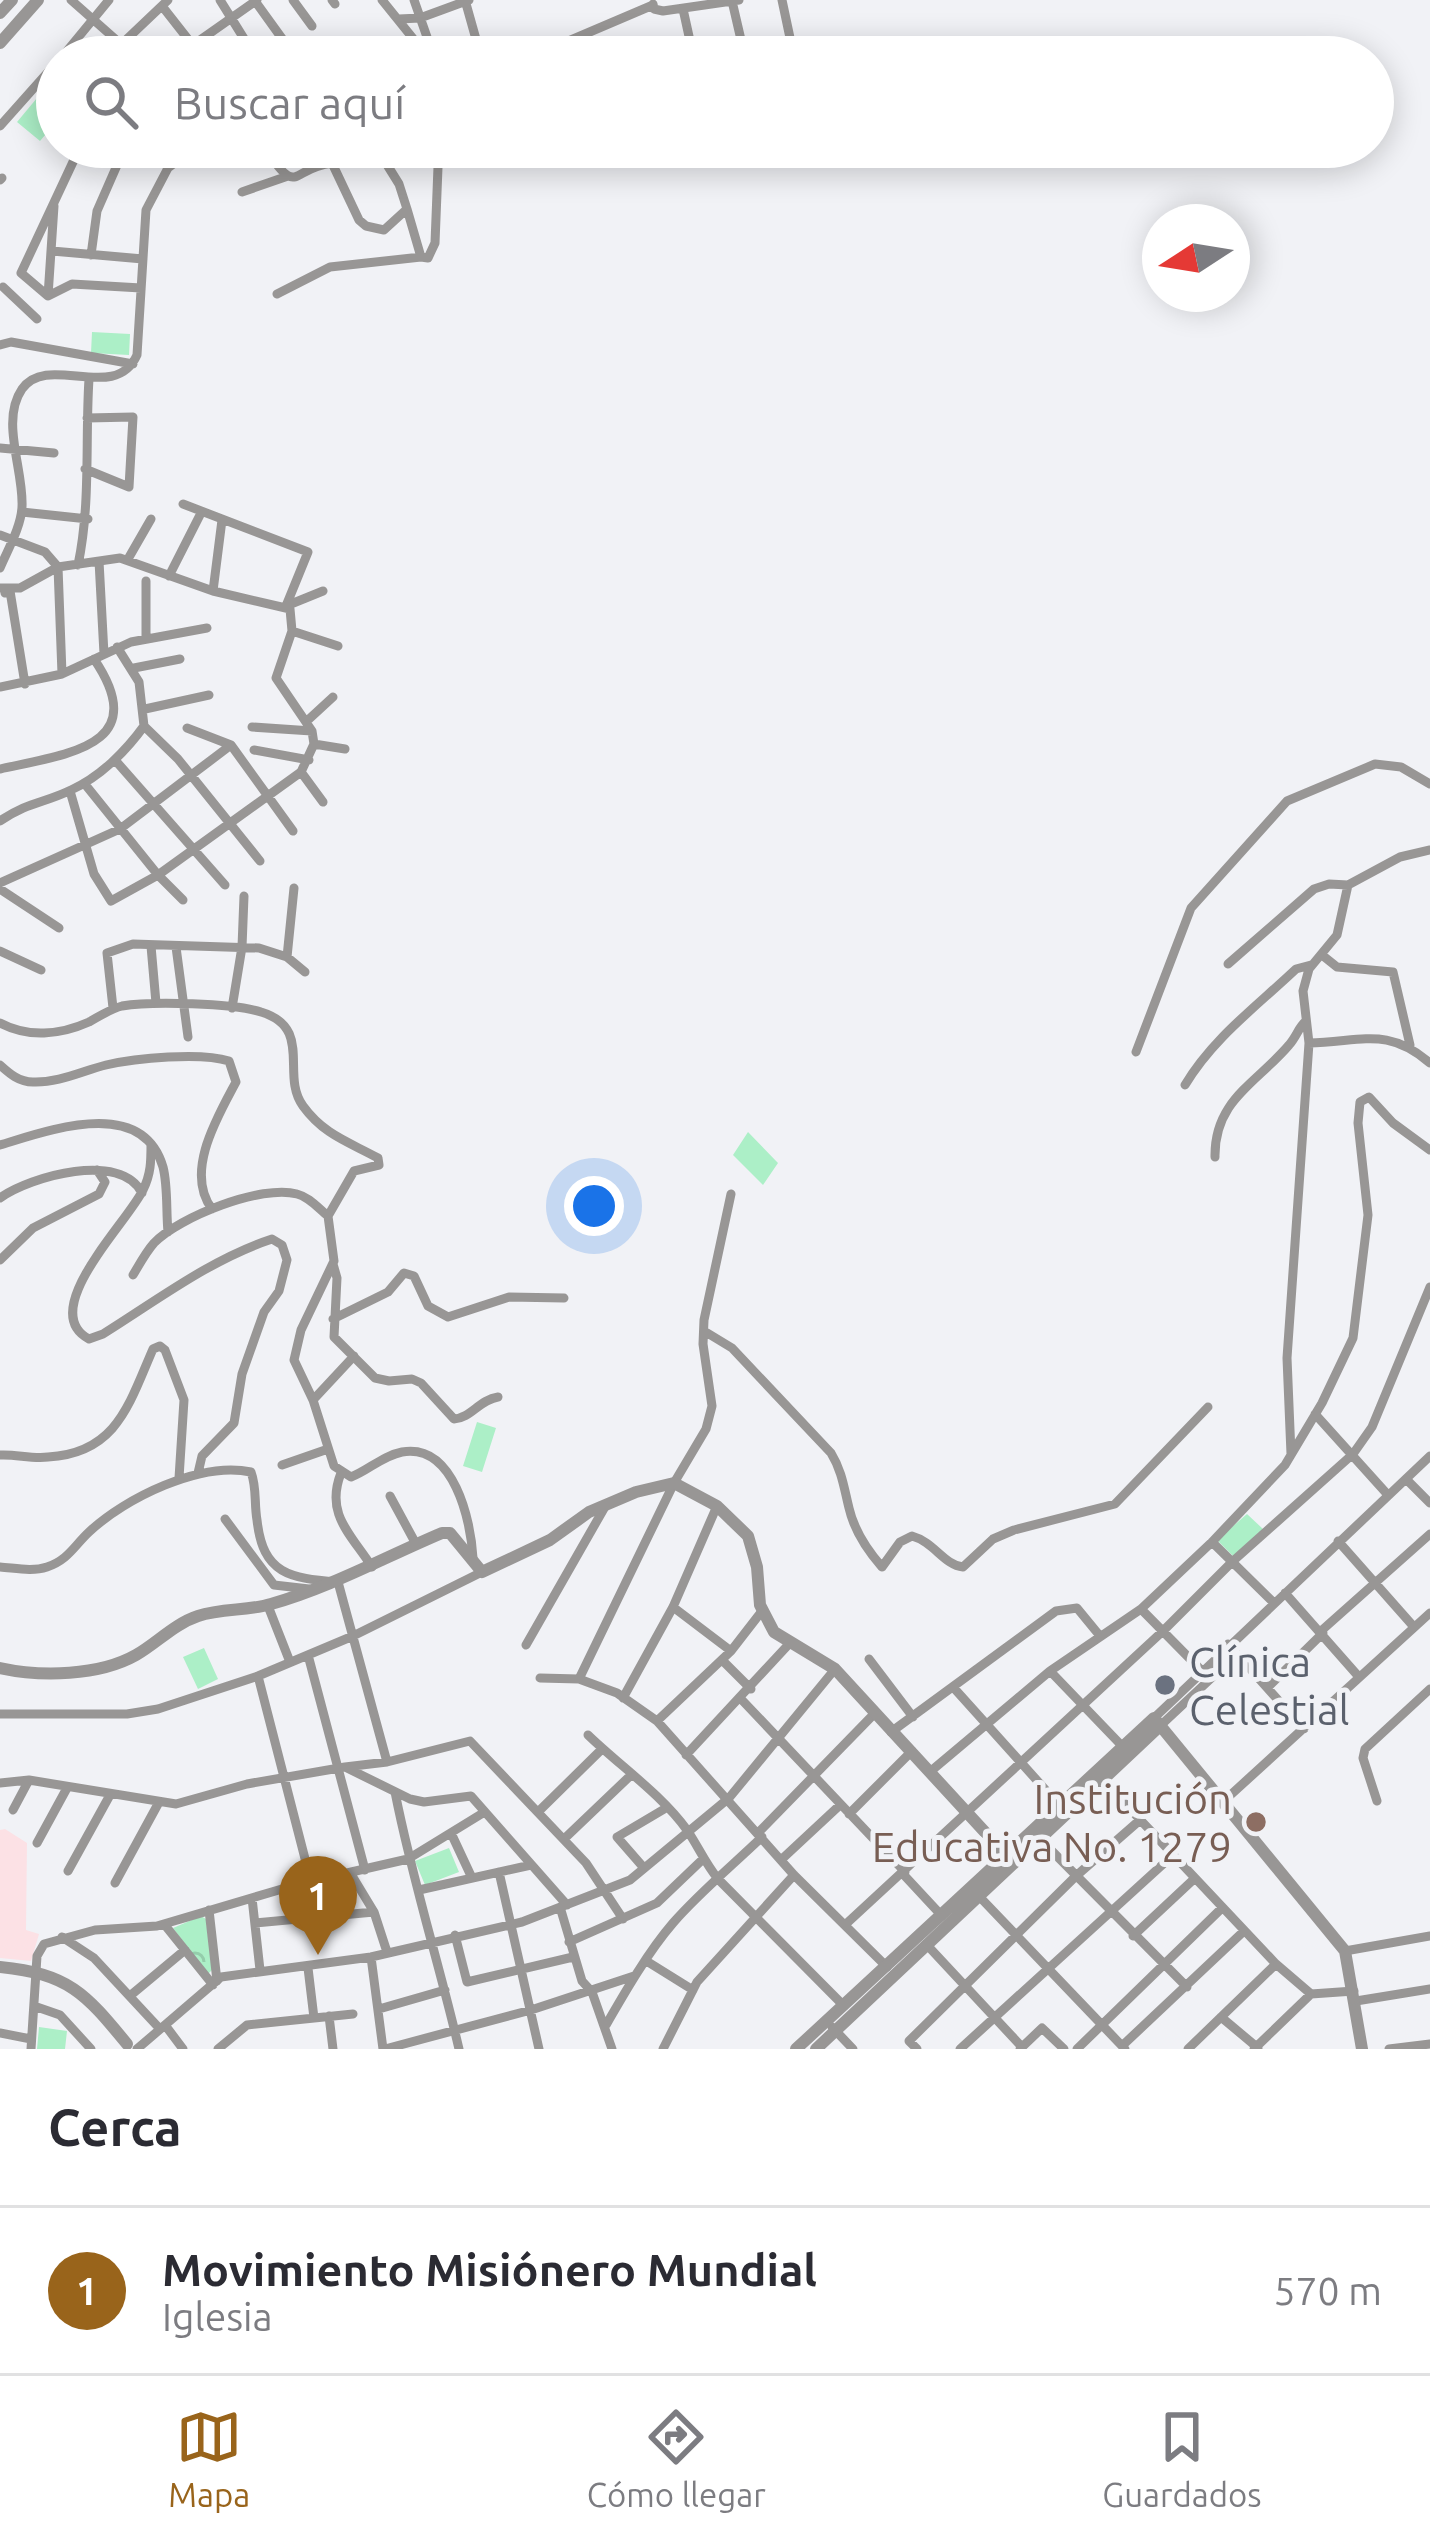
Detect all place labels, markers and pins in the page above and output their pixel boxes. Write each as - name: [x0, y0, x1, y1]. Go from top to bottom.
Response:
- place label: Clínica Celestial: [1189, 1638, 1350, 1733]
- marker: Clínica Celestial: [1152, 1672, 1178, 1698]
- place label: Institución Educativa No. 1279: [872, 1775, 1232, 1870]
- marker: Institución Educativa No. 1279: [1243, 1809, 1269, 1835]
- pin: 1: [279, 1856, 357, 1955]

